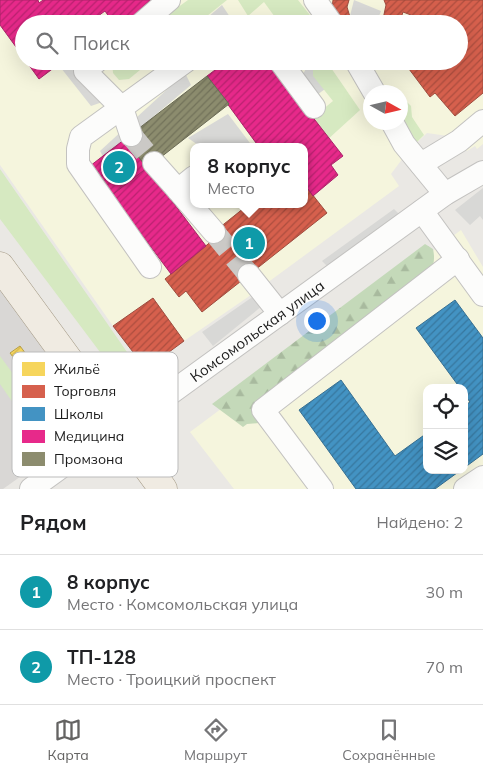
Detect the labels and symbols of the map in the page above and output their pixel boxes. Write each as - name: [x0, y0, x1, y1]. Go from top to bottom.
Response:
- north arrow: [363, 85, 408, 130]
- pin: 2: [103, 148, 135, 186]
- pin: 1: [233, 224, 265, 262]
- street label: Комсомольская улица: [186, 275, 328, 386]
- your location: [304, 308, 330, 334]
- legend: [12, 352, 178, 477]
- text: Жильё: [54, 360, 100, 378]
- text: Торговля: [54, 382, 116, 400]
- text: Школы: [54, 405, 103, 423]
- text: Медицина: [54, 427, 124, 445]
- text: Промзона: [54, 450, 123, 468]

